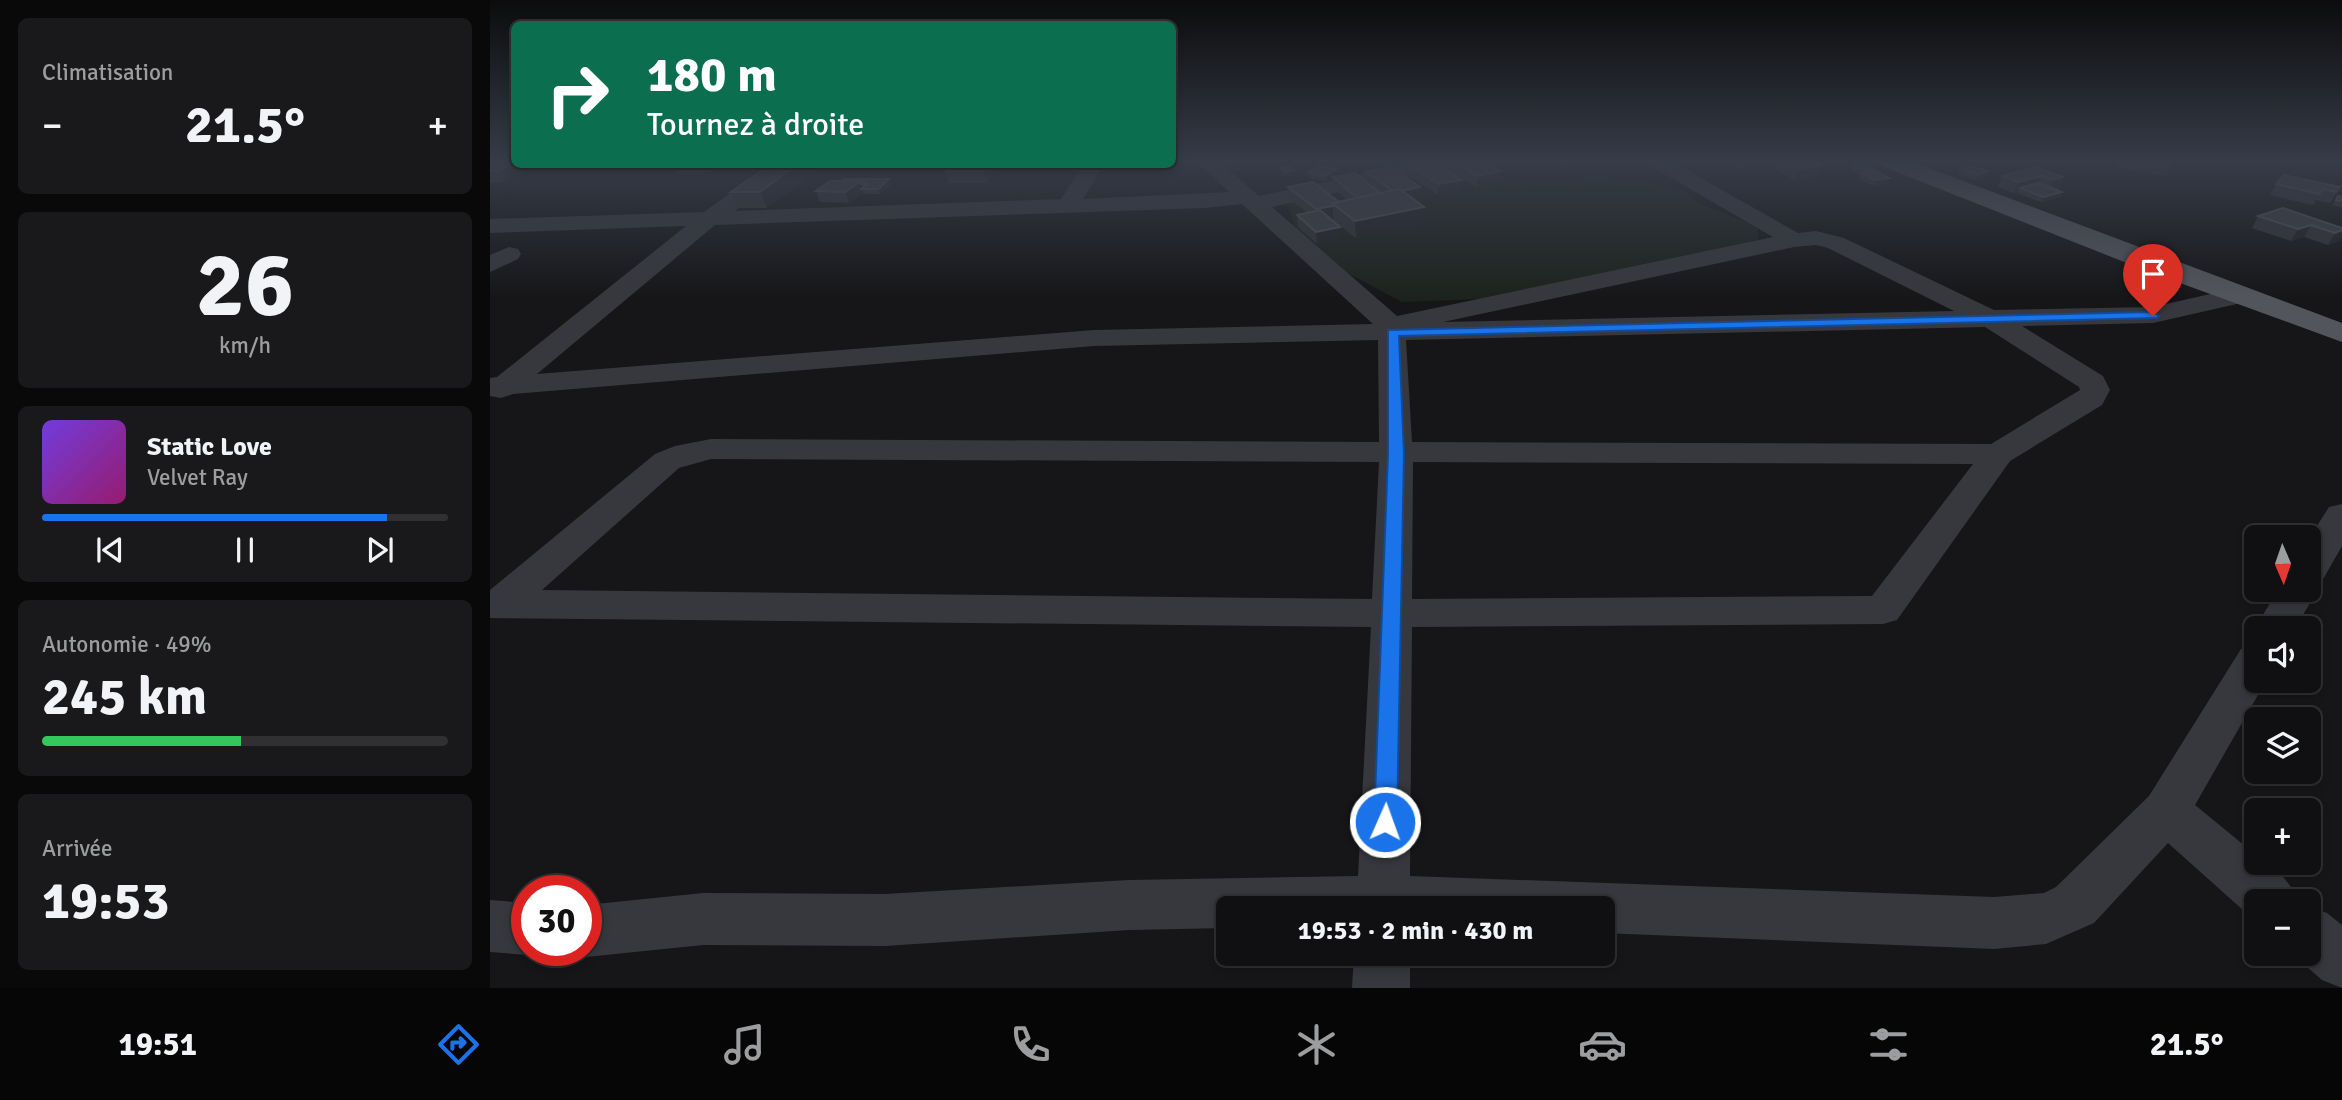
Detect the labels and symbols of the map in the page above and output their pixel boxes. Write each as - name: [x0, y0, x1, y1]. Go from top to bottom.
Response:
- pin: [2123, 244, 2183, 316]
- north arrow: [2244, 525, 2320, 602]
- position arrow: [1348, 785, 1422, 859]
- speed limit sign: 30: [511, 875, 602, 966]

